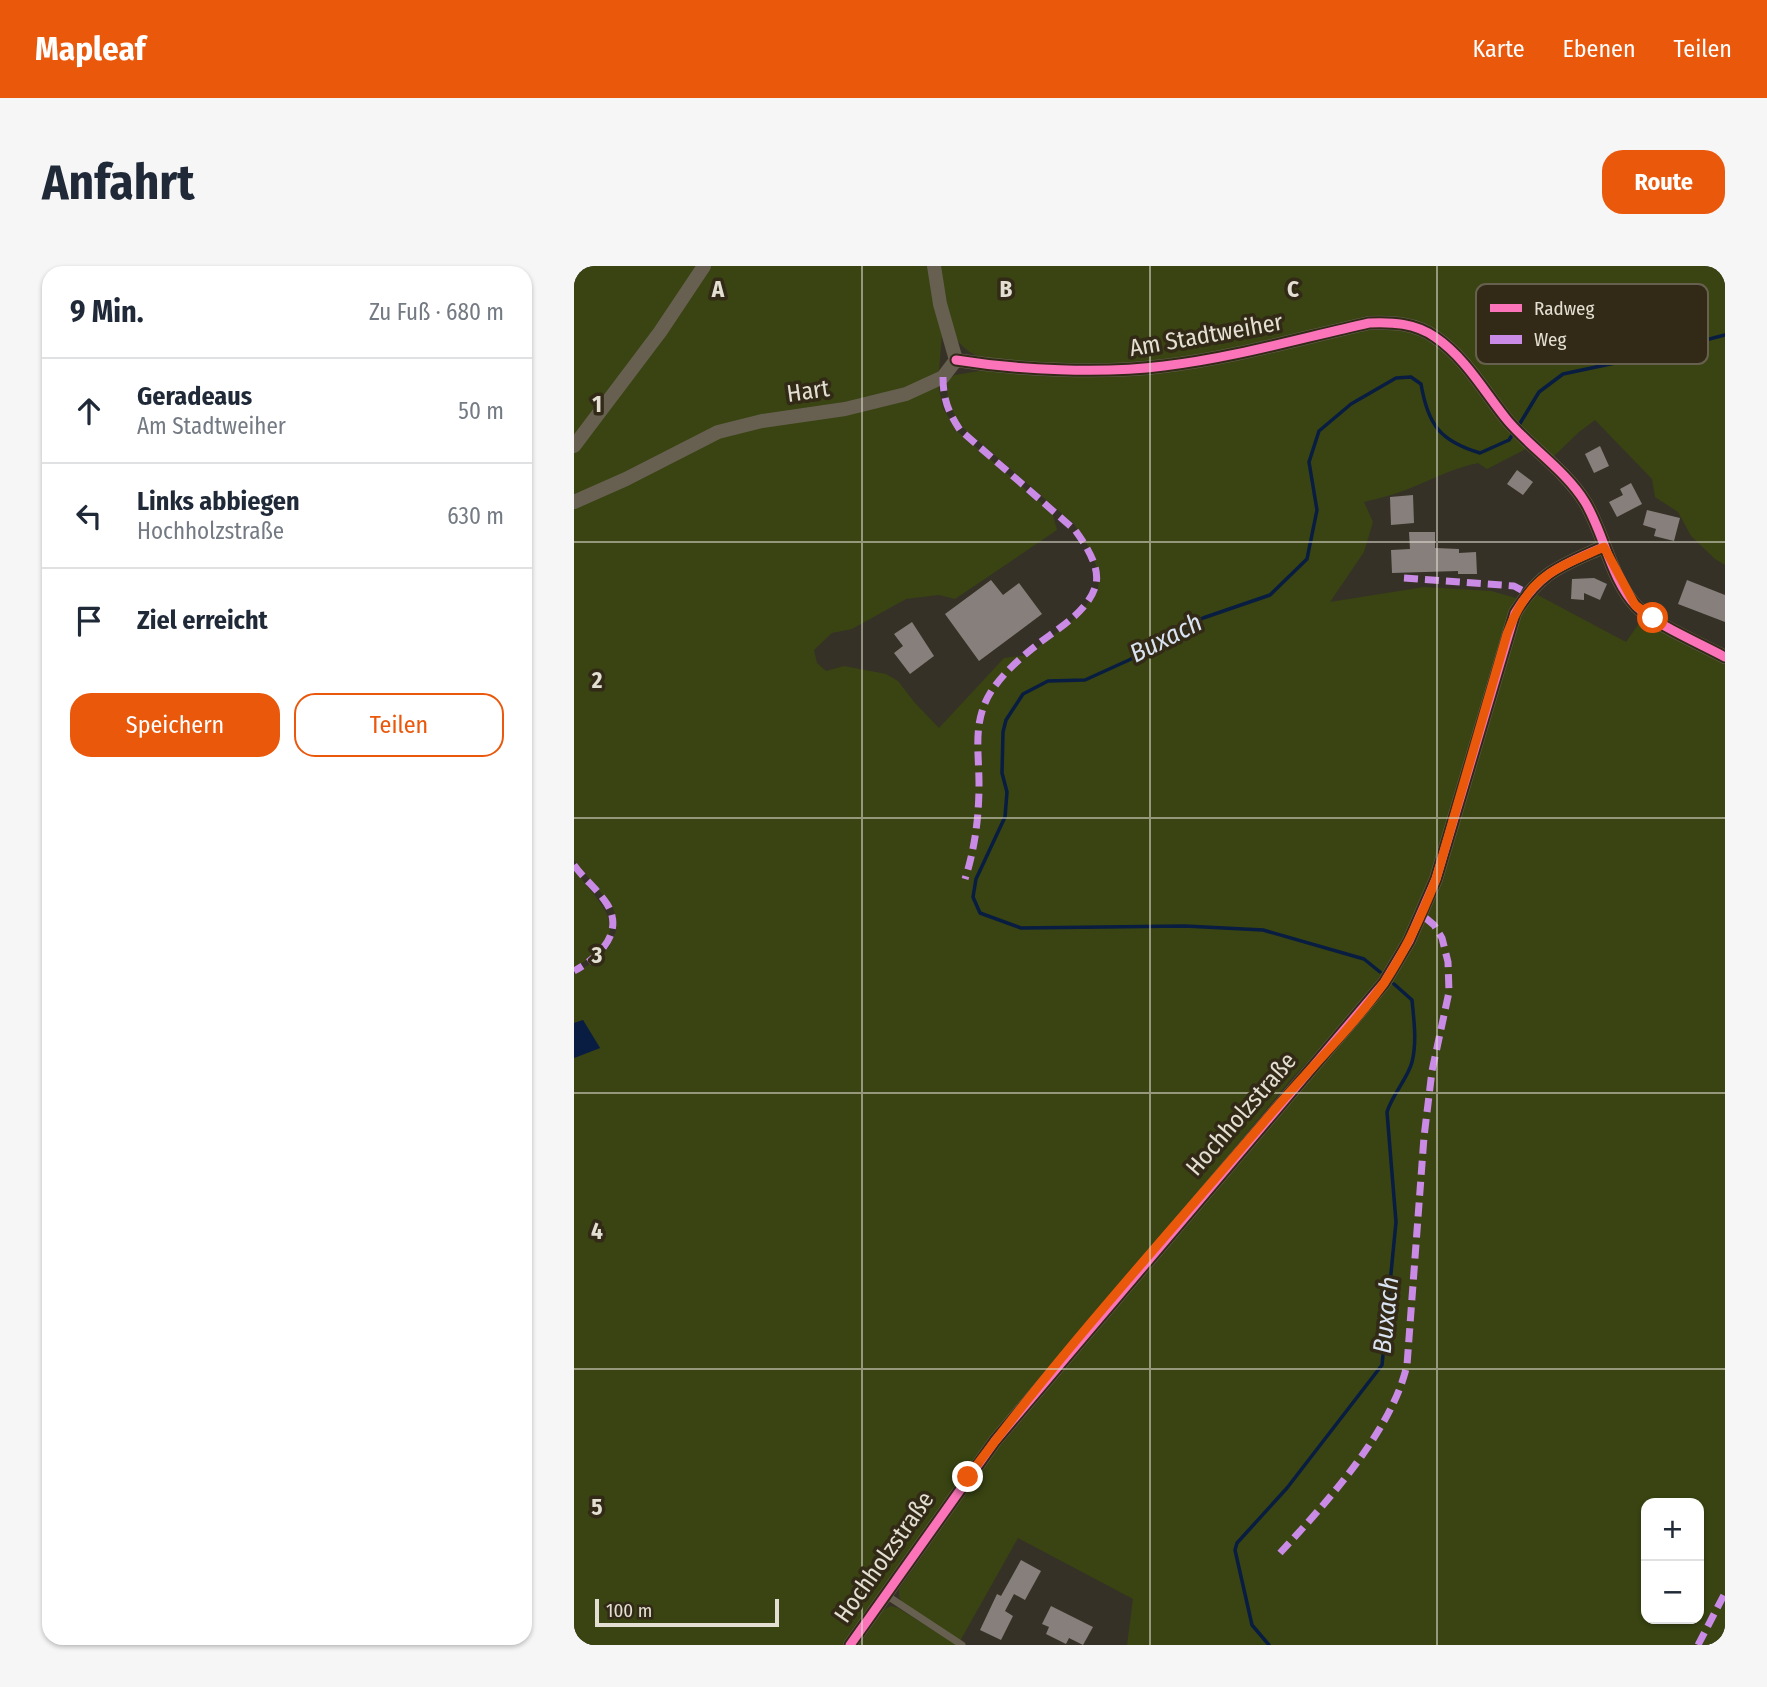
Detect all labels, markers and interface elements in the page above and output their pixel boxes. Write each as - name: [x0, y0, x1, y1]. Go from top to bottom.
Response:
- text: Mapleaf: [35, 29, 146, 69]
- text: Karte: [1473, 35, 1525, 63]
- text: Ebenen: [1563, 35, 1636, 63]
- text: Teilen: [1674, 35, 1732, 63]
- button: Route: [1602, 150, 1725, 214]
- text: Anfahrt: [42, 153, 195, 212]
- text: A: [711, 275, 725, 303]
- text: B: [1000, 275, 1013, 303]
- text: C: [1287, 275, 1299, 303]
- legend: [1476, 284, 1708, 364]
- text: 9 Min.: [70, 294, 144, 330]
- text: Radweg: [1534, 297, 1594, 320]
- text: Zu Fuß · 680 m: [369, 298, 504, 326]
- street label: Am Stadtweiher: [1127, 308, 1286, 362]
- text: Weg: [1534, 328, 1566, 351]
- street label: Hart: [785, 374, 831, 408]
- text: Geradeaus: [137, 381, 252, 412]
- text: 1: [592, 390, 602, 418]
- icon: ahead: [70, 392, 108, 430]
- text: 50 m: [458, 397, 504, 425]
- text: Am Stadtweiher: [137, 412, 286, 440]
- text: Links abbiegen: [137, 486, 300, 517]
- icon: left: [70, 497, 108, 535]
- text: 630 m: [447, 502, 504, 530]
- text: Hochholzstraße: [137, 517, 284, 545]
- icon: arrive: [70, 602, 108, 640]
- route start: [1637, 602, 1668, 633]
- text: Ziel erreicht: [137, 605, 268, 636]
- water label: Buxach: [1125, 607, 1207, 669]
- text: 2: [591, 666, 603, 694]
- button: Speichern: [70, 693, 280, 757]
- button: Teilen: [294, 693, 504, 757]
- text: 3: [591, 941, 603, 969]
- street label: Hochholzstraße: [1180, 1047, 1302, 1181]
- text: 4: [591, 1217, 603, 1245]
- water label: Buxach: [1367, 1275, 1405, 1355]
- route end: [952, 1461, 983, 1492]
- street label: Hochholzstraße: [829, 1486, 939, 1628]
- text: 5: [591, 1493, 603, 1521]
- map controls: [1641, 1498, 1704, 1624]
- button: +: [1641, 1498, 1704, 1561]
- button: −: [1641, 1561, 1704, 1624]
- scale bar: [595, 1596, 779, 1628]
- text: 100 m: [606, 1599, 652, 1622]

